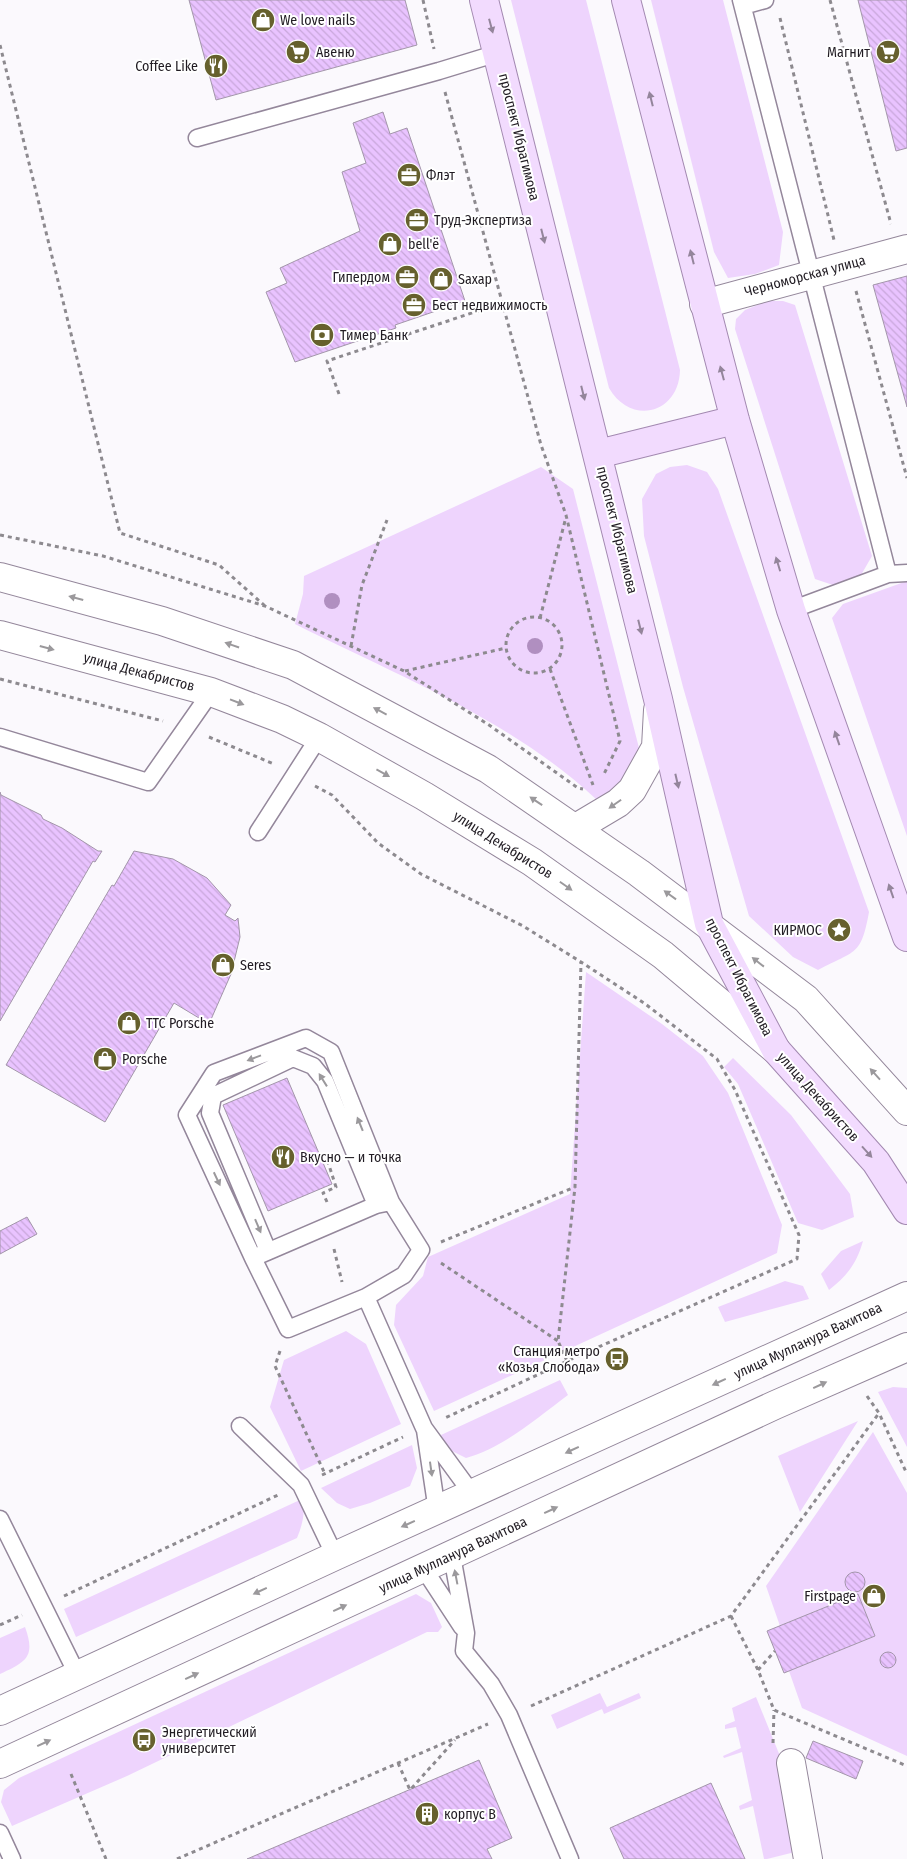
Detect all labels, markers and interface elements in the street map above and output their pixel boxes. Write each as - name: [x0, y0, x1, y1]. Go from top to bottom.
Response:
- shop icon: We love nails: [250, 7, 276, 33]
- place label: We love nails: [280, 12, 355, 29]
- one-way arrow: [487, 19, 495, 34]
- supermarket icon: Авеню: [285, 39, 311, 65]
- supermarket icon: Магнит: [875, 39, 901, 65]
- place label: Авеню: [316, 44, 355, 61]
- place label: Магнит: [827, 44, 870, 61]
- restaurant icon: Coffee Like: [203, 53, 229, 79]
- place label: Coffee Like: [135, 58, 198, 75]
- street label: проспект Ибрагимова: [495, 72, 543, 203]
- one-way arrow: [647, 92, 655, 107]
- office icon: Флэт: [396, 162, 422, 188]
- place label: Флэт: [426, 167, 455, 184]
- office icon: Труд-Экспертиза: [404, 207, 430, 233]
- place label: Труд-Экспертиза: [434, 212, 532, 229]
- one-way arrow: [540, 228, 548, 243]
- shop icon: bell'ё: [377, 231, 403, 257]
- place label: bell'ё: [408, 236, 439, 253]
- one-way arrow: [688, 249, 696, 264]
- street label: Черноморская улица: [743, 252, 868, 300]
- office icon: Гипердом: [394, 264, 420, 290]
- shop icon: Saxap: [428, 266, 454, 292]
- place label: Гипердом: [333, 269, 390, 286]
- place label: Saxap: [458, 271, 492, 288]
- office icon: Бест недвижимость: [401, 292, 427, 318]
- place label: Бест недвижимость: [432, 297, 548, 314]
- bank icon: Тимер Банк: [309, 322, 335, 348]
- place label: Тимер Банк: [340, 327, 408, 344]
- one-way arrow: [718, 365, 726, 380]
- one-way arrow: [579, 386, 587, 401]
- street label: проспект Ибрагимова: [593, 465, 641, 596]
- one-way arrow: [773, 556, 781, 571]
- one-way arrow: [69, 593, 84, 601]
- one-way arrow: [637, 620, 645, 635]
- one-way arrow: [224, 641, 239, 649]
- one-way arrow: [40, 644, 55, 652]
- street label: улица Декабристов: [82, 649, 196, 695]
- one-way arrow: [230, 698, 245, 706]
- one-way arrow: [372, 707, 387, 715]
- one-way arrow: [833, 730, 841, 745]
- one-way arrow: [376, 768, 389, 777]
- one-way arrow: [673, 773, 681, 788]
- one-way arrow: [529, 796, 542, 806]
- one-way arrow: [608, 799, 622, 809]
- street label: улица Декабристов: [450, 808, 556, 882]
- one-way arrow: [559, 881, 572, 891]
- one-way arrow: [887, 884, 894, 899]
- one-way arrow: [663, 890, 677, 900]
- street label: проспект Ибрагимова: [702, 915, 776, 1039]
- place icon: КИРМОС: [826, 917, 852, 943]
- place label: КИРМОС: [773, 922, 822, 939]
- shop icon: Seres: [210, 952, 236, 978]
- place label: Seres: [240, 957, 271, 974]
- one-way arrow: [751, 957, 765, 967]
- shop icon: ТТС Porsche: [116, 1010, 142, 1036]
- place label: ТТС Porsche: [146, 1015, 214, 1032]
- shop icon: Porsche: [92, 1046, 118, 1072]
- street label: улица Декабристов: [773, 1049, 863, 1145]
- place label: Porsche: [122, 1051, 167, 1068]
- one-way arrow: [247, 1055, 261, 1063]
- one-way arrow: [869, 1068, 881, 1080]
- one-way arrow: [318, 1073, 327, 1087]
- one-way arrow: [355, 1117, 363, 1132]
- restaurant icon: Вкусно — и точка: [270, 1144, 296, 1170]
- one-way arrow: [861, 1145, 872, 1158]
- place label: Вкусно — и точка: [300, 1149, 402, 1166]
- one-way arrow: [213, 1172, 221, 1186]
- one-way arrow: [254, 1219, 262, 1233]
- street label: улица Мулланура Вахитова: [731, 1299, 885, 1383]
- place label: Станция метро «Козья Слобода»: [498, 1343, 600, 1376]
- bus stop icon: Станция метро «Козья Слобода»: [604, 1346, 630, 1372]
- one-way arrow: [712, 1378, 727, 1386]
- one-way arrow: [813, 1381, 827, 1389]
- one-way arrow: [565, 1446, 579, 1454]
- one-way arrow: [427, 1462, 435, 1478]
- one-way arrow: [543, 1506, 558, 1514]
- street label: улица Мулланура Вахитова: [376, 1513, 530, 1597]
- one-way arrow: [401, 1520, 415, 1528]
- one-way arrow: [451, 1569, 459, 1585]
- shop icon: Firstpage: [861, 1583, 887, 1609]
- one-way arrow: [253, 1587, 267, 1595]
- place label: Firstpage: [804, 1588, 856, 1605]
- one-way arrow: [333, 1603, 347, 1611]
- one-way arrow: [185, 1671, 199, 1679]
- place label: Энергетический университет: [162, 1724, 257, 1757]
- bus stop icon: Энергетический университет: [131, 1727, 157, 1753]
- one-way arrow: [37, 1739, 51, 1747]
- building icon: корпус В: [414, 1801, 440, 1827]
- place label: корпус В: [444, 1806, 496, 1823]

